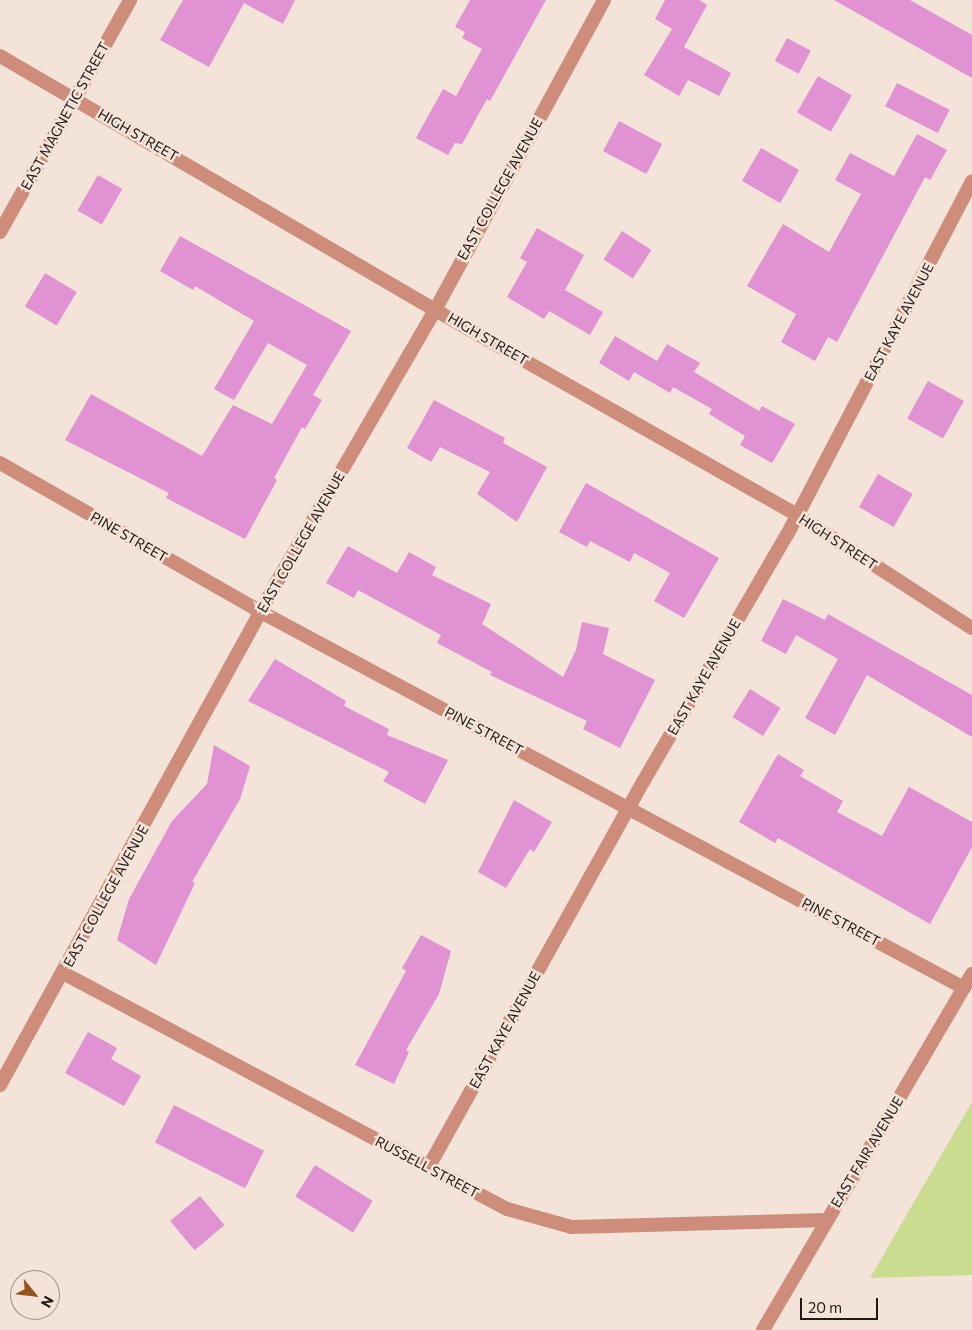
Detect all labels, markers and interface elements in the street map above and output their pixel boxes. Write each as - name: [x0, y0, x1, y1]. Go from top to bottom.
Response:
- street label: EAST MAGNETIC STREET: [17, 39, 113, 193]
- street label: HIGH STREET: [95, 105, 181, 165]
- street label: EAST COLLEGE AVENUE: [454, 115, 546, 263]
- street label: EAST KAYE AVENUE: [861, 260, 937, 384]
- street label: HIGH STREET: [445, 309, 531, 369]
- street label: EAST COLLEGE AVENUE: [254, 469, 348, 615]
- street label: PINE STREET: [87, 508, 171, 566]
- street label: HIGH STREET: [796, 510, 880, 574]
- street label: EAST KAYE AVENUE: [664, 616, 744, 738]
- street label: PINE STREET: [442, 703, 526, 759]
- street label: EAST COLLEGE AVENUE: [60, 822, 152, 970]
- street label: PINE STREET: [799, 894, 883, 950]
- street label: EAST KAYE AVENUE: [466, 969, 544, 1091]
- street label: EAST FAIR AVENUE: [827, 1093, 907, 1211]
- street label: RUSSELL STREET: [372, 1133, 482, 1201]
- north arrow: [10, 1270, 60, 1320]
- scale bar: [802, 1288, 880, 1320]
- text: N: [38, 1293, 58, 1311]
- text: 20 m: [808, 1298, 842, 1316]

